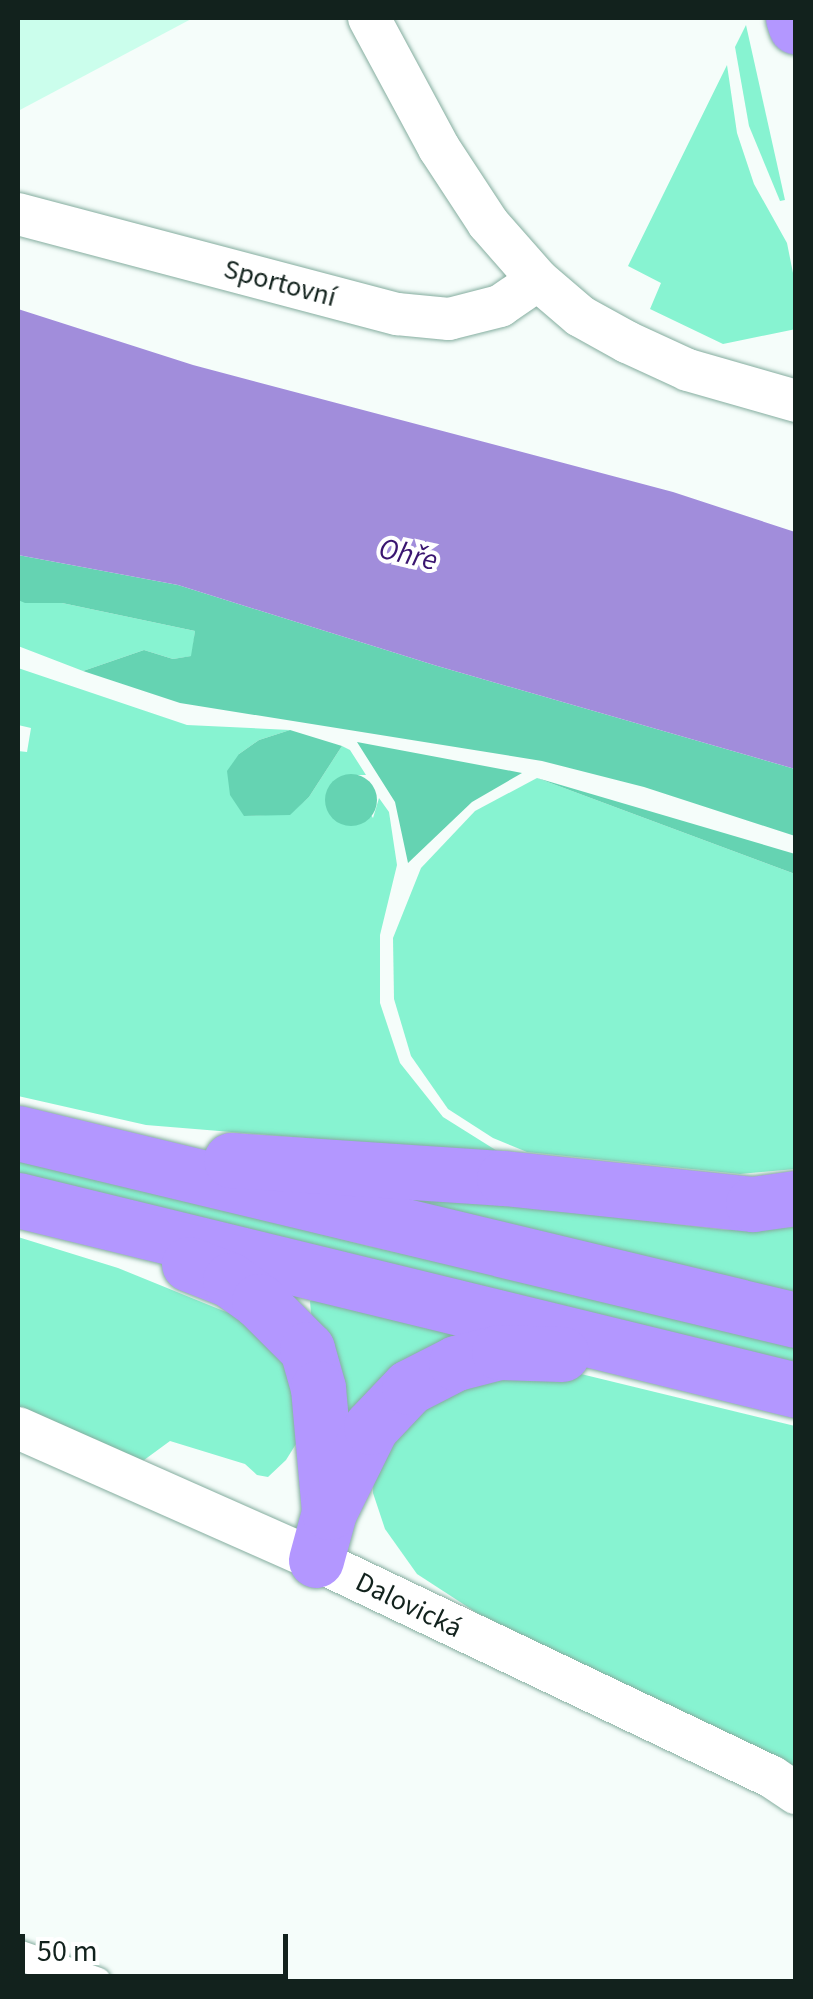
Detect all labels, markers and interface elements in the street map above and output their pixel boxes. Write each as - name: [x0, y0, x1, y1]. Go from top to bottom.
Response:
- street label: Sportovní: [220, 252, 340, 314]
- water label: Ohře: [375, 531, 441, 579]
- street label: Dalovická: [350, 1565, 468, 1645]
- scale bar: [25, 1914, 292, 1976]
- text: 50 m: [37, 1930, 98, 1973]

